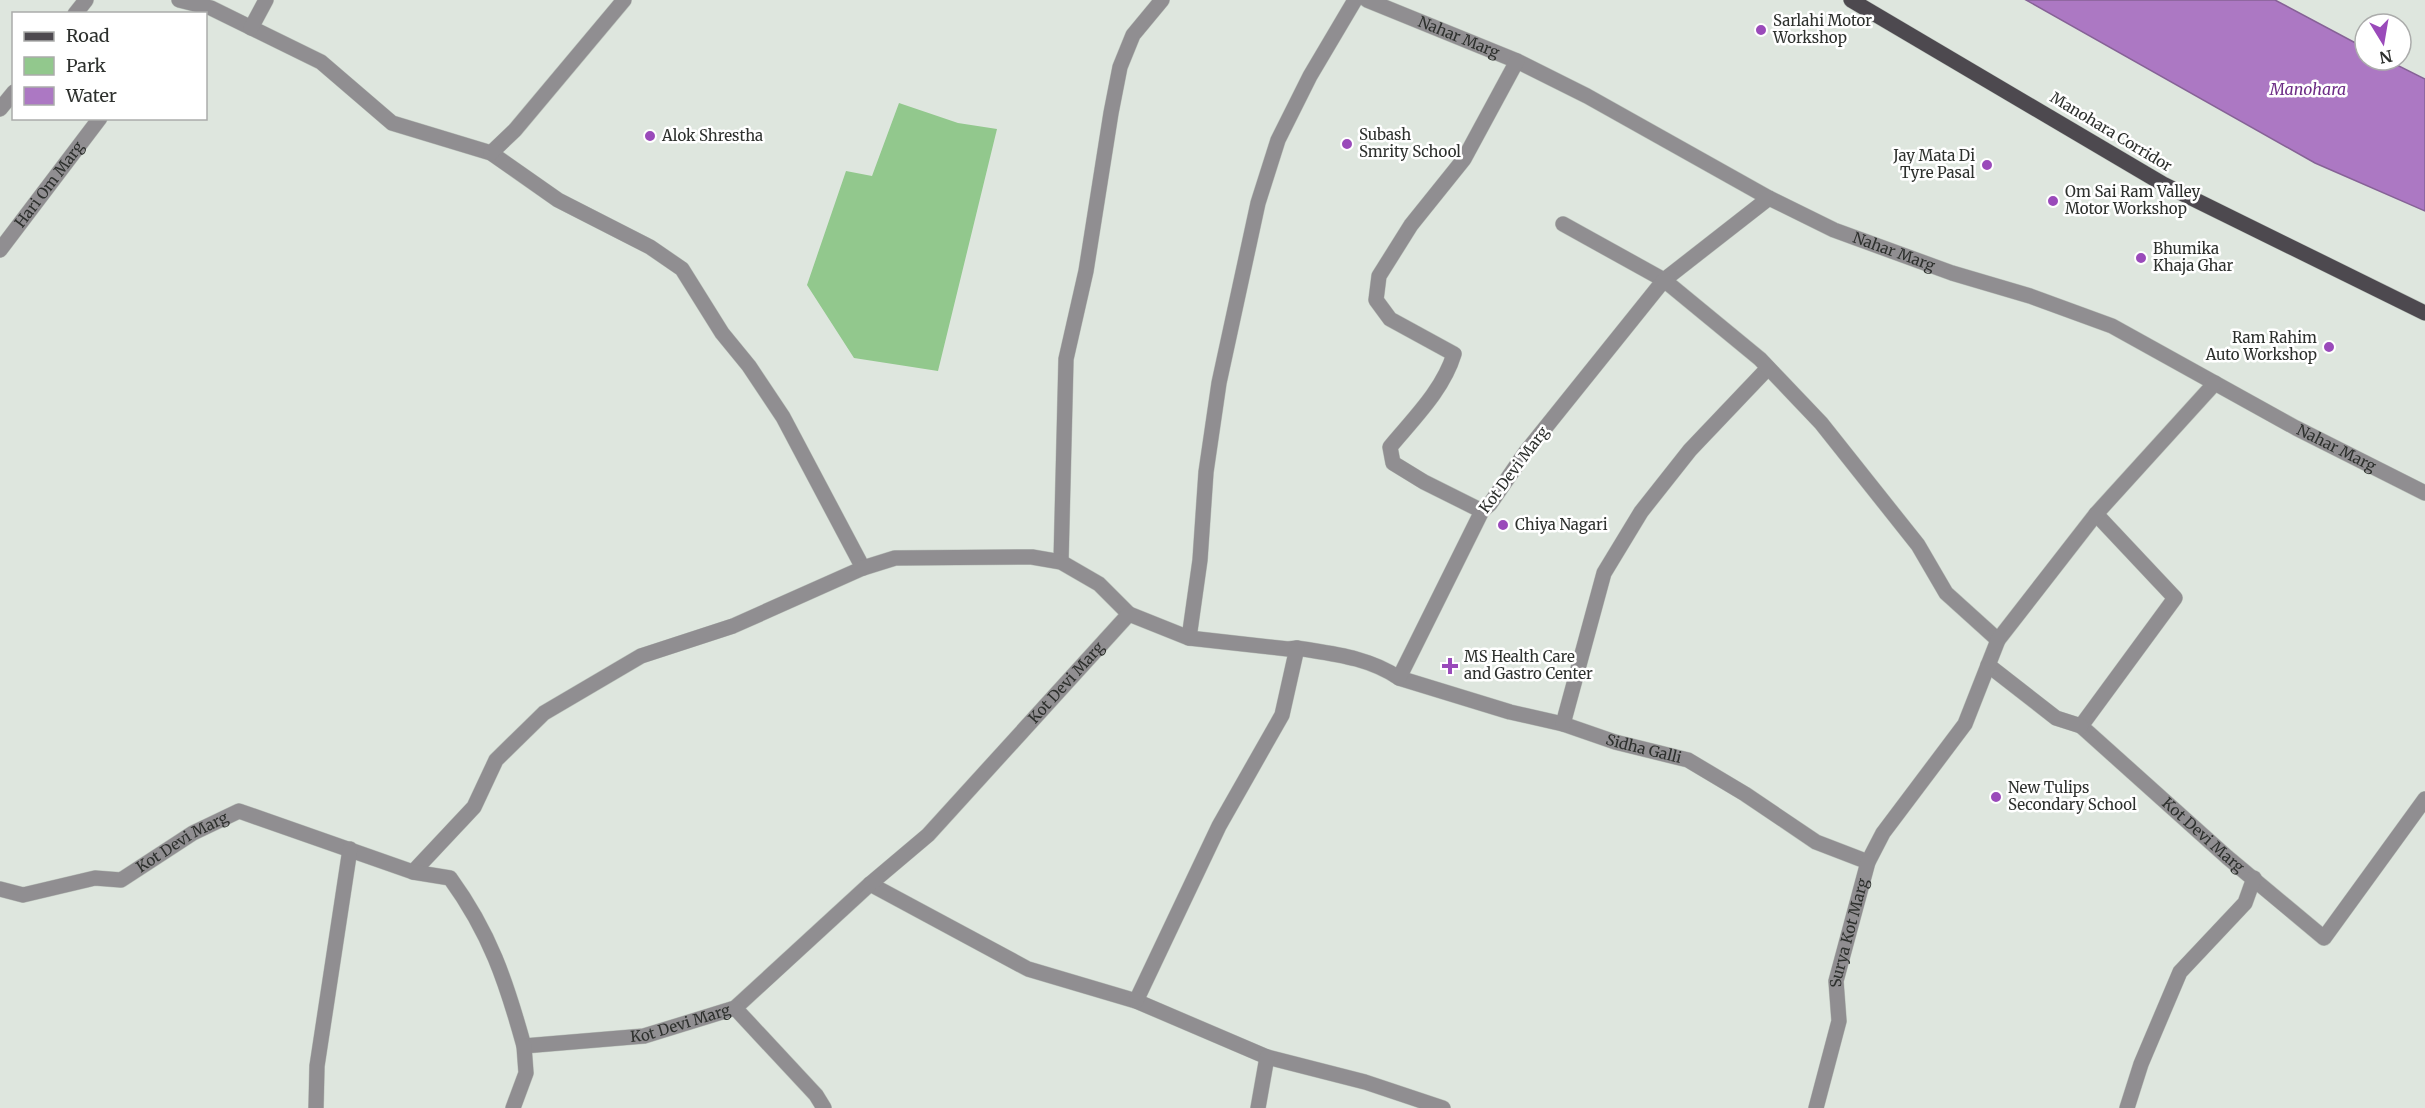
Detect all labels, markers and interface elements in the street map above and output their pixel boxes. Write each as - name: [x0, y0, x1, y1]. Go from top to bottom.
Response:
- place label: Sarlahi Motor Workshop: [1772, 11, 1872, 47]
- legend: [12, 12, 207, 120]
- street label: Nahar Marg: [1415, 12, 1502, 62]
- north arrow: [2353, 12, 2413, 72]
- marker: Sarlahi Motor Workshop: [1754, 23, 1768, 37]
- text: Road: [66, 24, 110, 47]
- text: N: [2377, 46, 2394, 68]
- text: Park: [66, 54, 107, 77]
- water label: Manohara: [2269, 79, 2346, 99]
- text: Water: [65, 84, 117, 107]
- street label: Manohara Corridor: [2047, 88, 2176, 176]
- place label: Subash Smrity School: [1359, 125, 1461, 161]
- place label: Alok Shrestha: [661, 126, 763, 145]
- marker: Alok Shrestha: [643, 129, 657, 143]
- marker: Subash Smrity School: [1340, 137, 1354, 151]
- street label: Hari Om Marg: [10, 138, 88, 231]
- place label: Jay Mata Di Tyre Pasal: [1892, 146, 1975, 182]
- marker: Jay Mata Di Tyre Pasal: [1980, 158, 1994, 172]
- place label: Om Sai Ram Valley Motor Workshop: [2065, 182, 2201, 218]
- marker: Om Sai Ram Valley Motor Workshop: [2046, 194, 2060, 208]
- street label: Nahar Marg: [1850, 228, 1938, 275]
- place label: Bhumika Khaja Ghar: [2153, 239, 2234, 275]
- marker: Bhumika Khaja Ghar: [2134, 251, 2148, 265]
- place label: Ram Rahim Auto Workshop: [2205, 328, 2317, 364]
- marker: Ram Rahim Auto Workshop: [2322, 340, 2336, 354]
- street label: Nahar Marg: [2294, 420, 2379, 476]
- street label: Kot Devi Marg: [1475, 423, 1552, 517]
- place label: Chiya Nagari: [1515, 515, 1608, 534]
- marker: Chiya Nagari: [1496, 518, 1510, 532]
- street label: Kot Devi Marg: [1024, 638, 1108, 727]
- place label: MS Health Care and Gastro Center: [1464, 647, 1593, 683]
- marker: MS Health Care and Gastro Center: [1441, 657, 1459, 675]
- street label: Sidha Galli: [1603, 730, 1684, 767]
- place label: New Tulips Secondary School: [2008, 778, 2137, 814]
- marker: New Tulips Secondary School: [1989, 790, 2003, 804]
- street label: Kot Devi Marg: [2158, 793, 2248, 876]
- street label: Kot Devi Marg: [133, 808, 231, 876]
- street label: Surya Kot Marg: [1826, 876, 1872, 988]
- street label: Kot Devi Marg: [630, 1000, 733, 1046]

